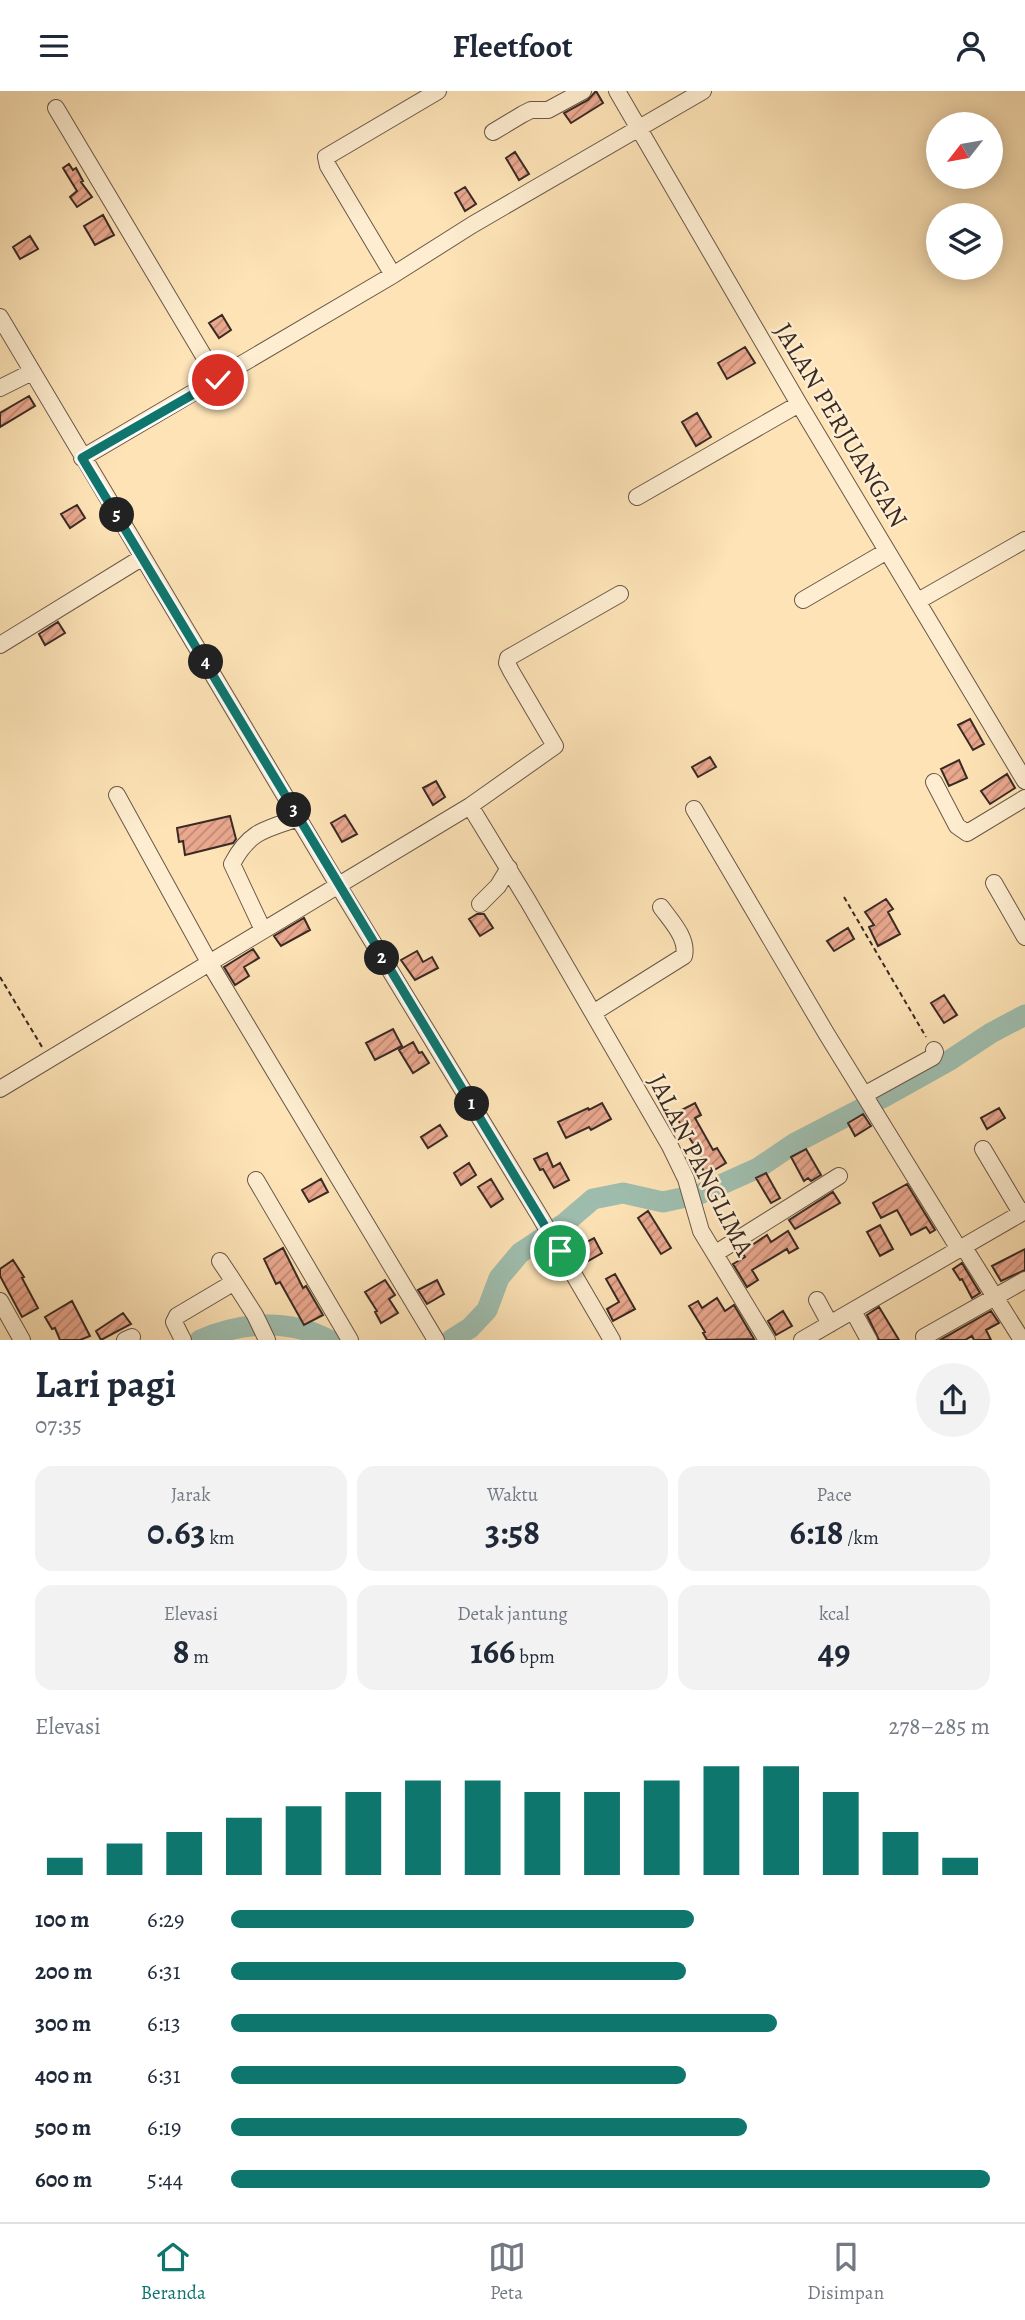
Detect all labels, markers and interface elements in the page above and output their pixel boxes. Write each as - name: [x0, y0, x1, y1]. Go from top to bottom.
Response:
- text: Fleetfoot: [452, 24, 573, 68]
- icon: menu: [35, 27, 73, 65]
- icon: person: [952, 27, 990, 65]
- north arrow: [926, 112, 1003, 189]
- map controls: [926, 112, 1003, 280]
- button: layers: [926, 203, 1003, 280]
- street label: JALAN PERJUANGAN: [766, 316, 916, 534]
- pin: [188, 350, 248, 410]
- icon: check: [199, 361, 237, 399]
- pin: 5: [100, 497, 134, 533]
- text: 5: [112, 501, 121, 527]
- pin: 4: [188, 645, 224, 679]
- text: 4: [201, 648, 210, 674]
- pin: 3: [276, 793, 312, 827]
- text: 3: [289, 796, 298, 822]
- pin: 2: [364, 941, 400, 975]
- text: 2: [377, 944, 386, 970]
- street label: JALAN PANGLIMA: [640, 1068, 762, 1263]
- pin: 1: [454, 1087, 490, 1121]
- text: 1: [468, 1090, 475, 1116]
- pin: [530, 1221, 590, 1281]
- icon: arrive: [541, 1232, 579, 1270]
- text: Lari pagi: [35, 1358, 176, 1410]
- button: share: [916, 1363, 990, 1437]
- text: 07:35: [35, 1410, 82, 1441]
- text: Jarak: [171, 1482, 211, 1508]
- text: Waktu: [487, 1482, 538, 1508]
- text: Pace: [817, 1482, 852, 1508]
- text: 0.63: [147, 1508, 206, 1556]
- text: 3:58: [485, 1508, 540, 1556]
- text: 6:18: [790, 1508, 844, 1556]
- text: km: [206, 1525, 235, 1551]
- text: /km: [844, 1525, 879, 1551]
- text: Elevasi: [164, 1601, 218, 1627]
- text: Detak jantung: [457, 1601, 568, 1627]
- text: kcal: [819, 1601, 849, 1627]
- text: 8: [173, 1627, 189, 1675]
- text: 166: [470, 1627, 515, 1675]
- text: 49: [818, 1627, 850, 1675]
- text: m: [189, 1644, 209, 1670]
- text: bpm: [515, 1644, 555, 1670]
- text: Elevasi: [35, 1711, 101, 1742]
- text: 278–285 m: [889, 1711, 990, 1742]
- text: 100 m: [35, 1904, 90, 1935]
- text: 6:29: [147, 1904, 185, 1935]
- text: 200 m: [35, 1956, 93, 1987]
- text: 6:31: [147, 1956, 181, 1987]
- text: 300 m: [35, 2008, 91, 2039]
- text: 6:13: [147, 2008, 181, 2039]
- text: 400 m: [35, 2060, 92, 2091]
- text: 6:31: [147, 2060, 181, 2091]
- text: 500 m: [35, 2112, 91, 2143]
- text: 6:19: [147, 2112, 181, 2143]
- text: 600 m: [35, 2164, 92, 2195]
- text: 5:44: [147, 2164, 183, 2195]
- tab: Beranda: [141, 2238, 206, 2306]
- tab: Peta: [488, 2238, 526, 2306]
- tab: Disimpan: [807, 2238, 884, 2306]

